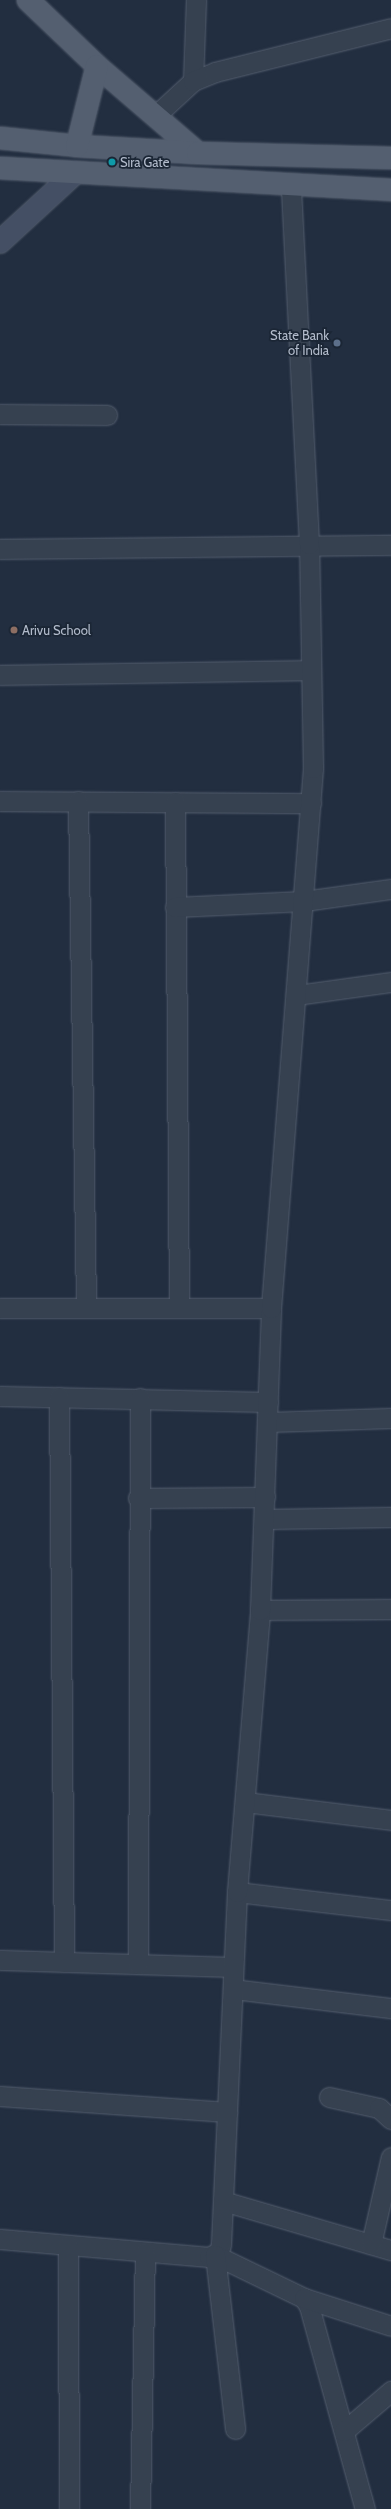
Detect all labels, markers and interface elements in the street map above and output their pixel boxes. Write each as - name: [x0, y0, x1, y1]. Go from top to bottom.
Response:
- place label: Sira Gate: [120, 154, 169, 170]
- marker: Sira Gate: [107, 157, 117, 167]
- place label: State Bank of India: [270, 328, 329, 359]
- marker: State Bank of India: [332, 338, 342, 348]
- place label: Arivu School: [22, 622, 91, 638]
- marker: Arivu School: [9, 625, 19, 635]

